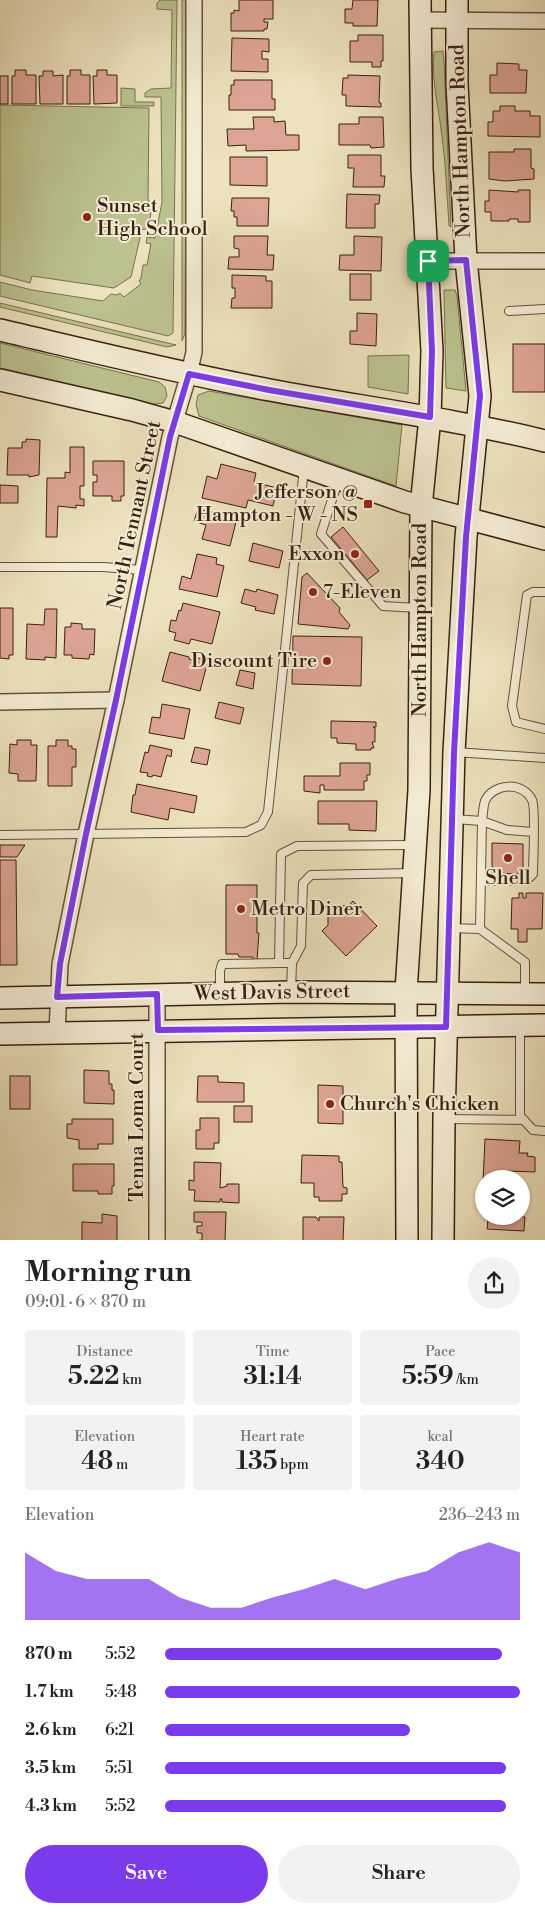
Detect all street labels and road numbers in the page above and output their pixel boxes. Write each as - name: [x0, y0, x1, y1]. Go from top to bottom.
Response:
- street label: North Hampton Road: [445, 43, 477, 238]
- street label: North Tennant Street: [103, 418, 167, 612]
- street label: North Hampton Road: [408, 522, 433, 717]
- street label: West Davis Street: [193, 979, 350, 1007]
- street label: Tenna Loma Court: [125, 1032, 150, 1202]

